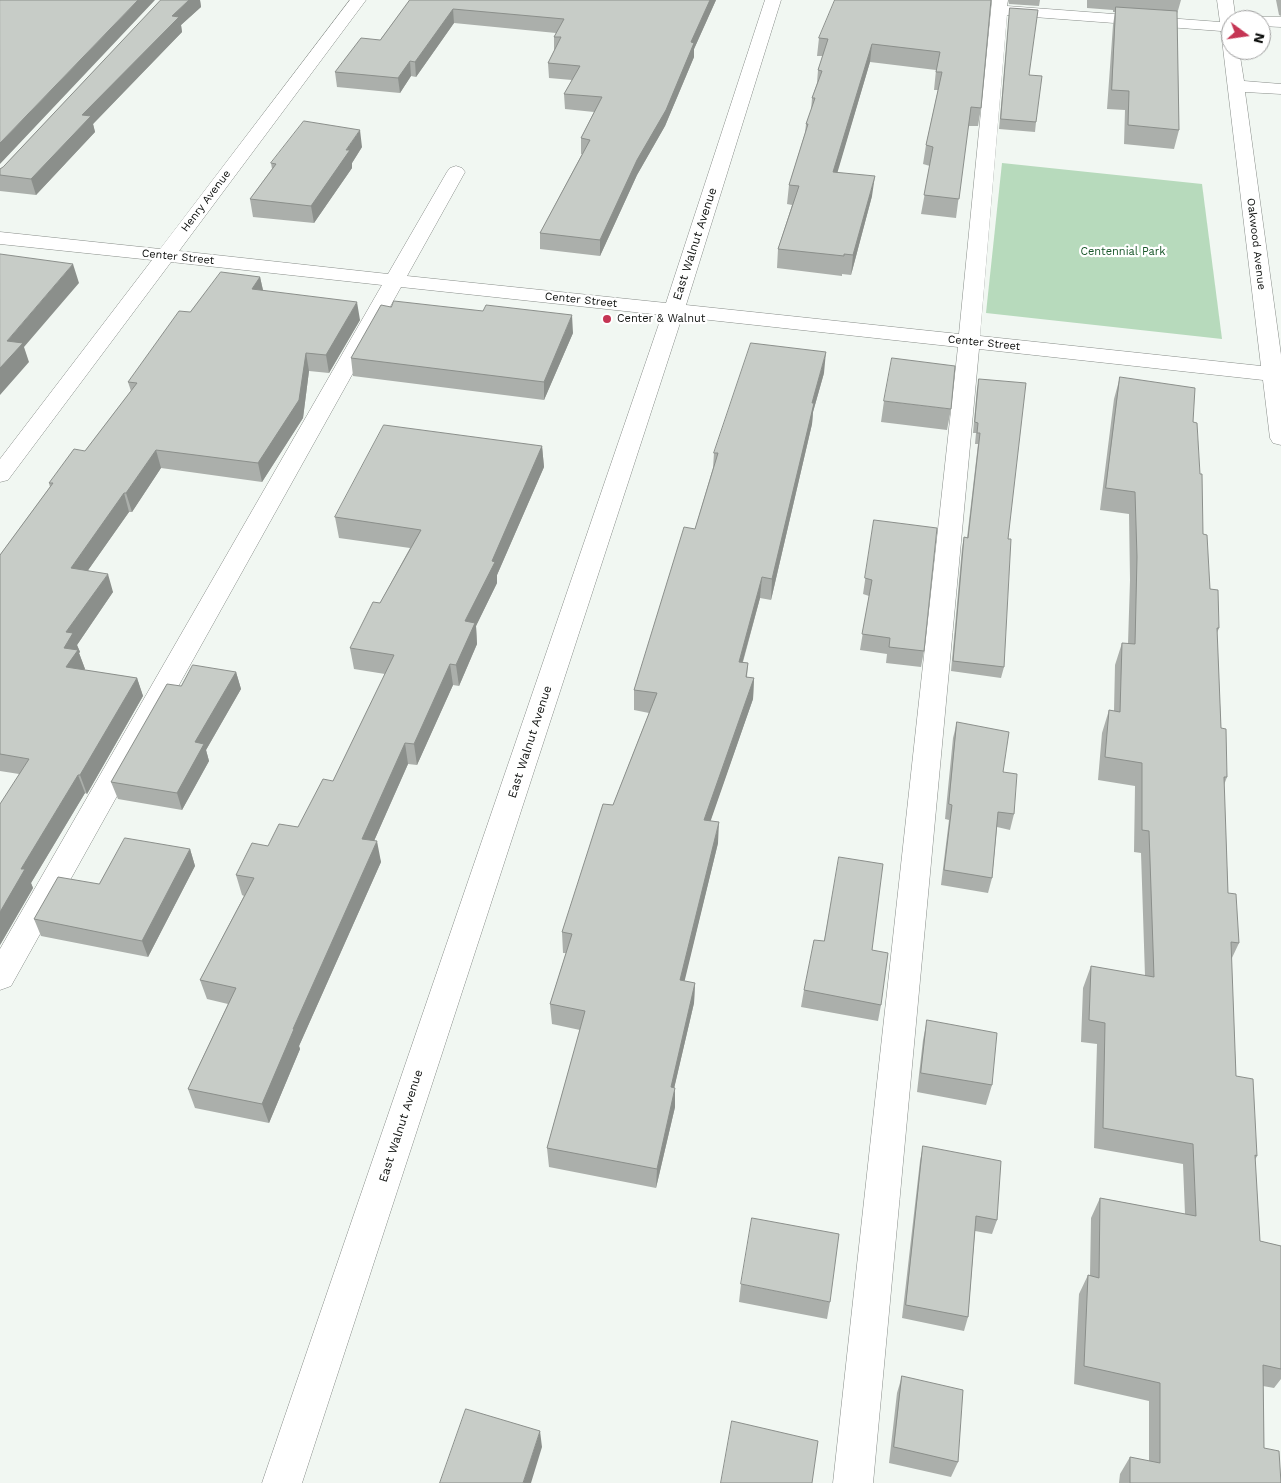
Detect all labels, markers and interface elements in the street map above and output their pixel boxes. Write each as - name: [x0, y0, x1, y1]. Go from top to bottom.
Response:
- north arrow: [1221, 10, 1271, 60]
- text: N: [1251, 31, 1269, 45]
- street label: Henry Avenue: [178, 167, 234, 235]
- street label: East Walnut Avenue: [670, 186, 720, 302]
- street label: Oakwood Avenue: [1244, 197, 1268, 291]
- park label: Centennial Park: [1080, 245, 1166, 259]
- street label: Center Street: [141, 247, 215, 267]
- street label: Center Street: [544, 290, 618, 310]
- place label: Center & Walnut: [617, 312, 705, 326]
- marker: Center & Walnut: [601, 313, 613, 325]
- street label: Center Street: [947, 333, 1021, 353]
- street label: East Walnut Avenue: [505, 684, 555, 800]
- street label: East Walnut Avenue: [376, 1068, 426, 1184]

